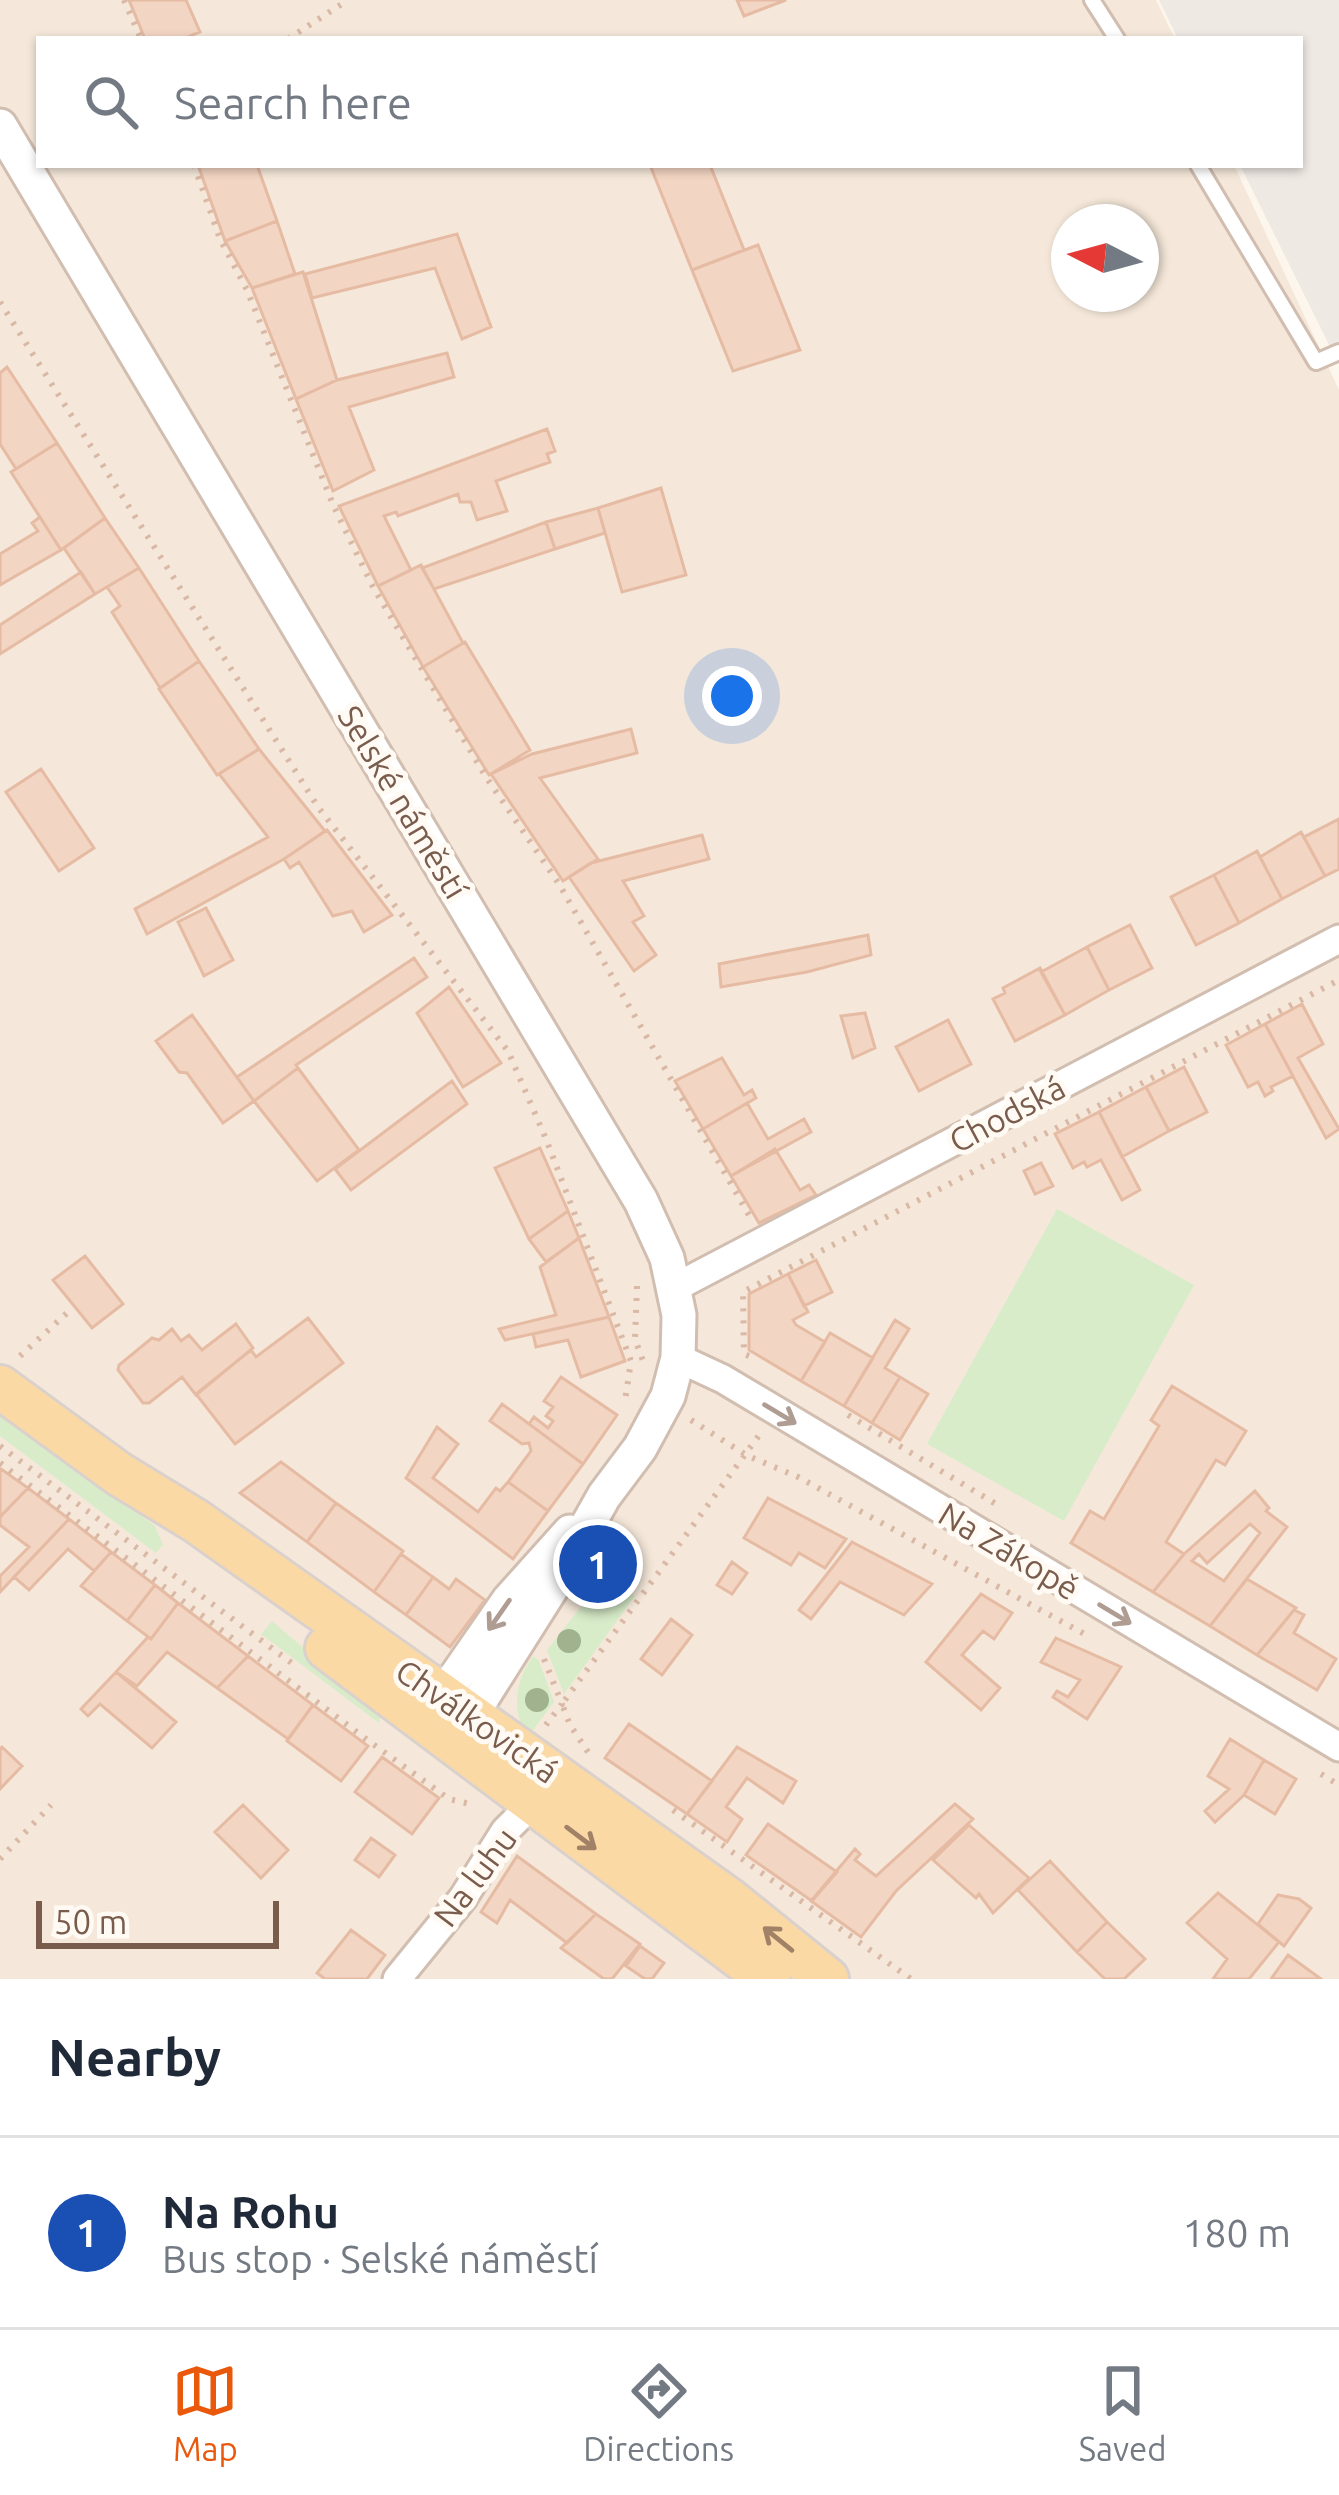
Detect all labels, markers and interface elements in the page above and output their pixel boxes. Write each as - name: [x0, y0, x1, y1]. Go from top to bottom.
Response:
- search box: [36, 36, 1303, 168]
- icon: search: [78, 69, 144, 135]
- text: Search here: [174, 77, 412, 128]
- north arrow: [1051, 204, 1159, 312]
- your location: [702, 666, 762, 726]
- street label: Selské náměstí: [331, 699, 476, 906]
- street label: Chodská: [943, 1068, 1071, 1159]
- one-way arrow: [762, 1402, 796, 1426]
- street label: Na Zákopě: [933, 1494, 1086, 1607]
- pin: 1: [559, 1519, 637, 1609]
- one-way arrow: [487, 1597, 512, 1631]
- one-way arrow: [1097, 1602, 1132, 1626]
- street label: Chválkovická: [389, 1651, 565, 1790]
- street label: Na luhu: [426, 1820, 523, 1933]
- one-way arrow: [564, 1824, 596, 1850]
- scale bar: [36, 1895, 279, 1948]
- text: 50 m: [54, 1903, 127, 1940]
- one-way arrow: [762, 1926, 794, 1953]
- text: Nearby: [48, 2028, 221, 2086]
- text: Na Rohu: [162, 2186, 339, 2237]
- text: 1: [76, 2211, 98, 2254]
- text: 180 m: [1182, 2211, 1291, 2254]
- text: Bus stop · Selské náměstí: [162, 2237, 598, 2280]
- tab: Map: [172, 2358, 238, 2467]
- tab: Directions: [583, 2358, 734, 2467]
- tab: Saved: [1079, 2358, 1167, 2467]

